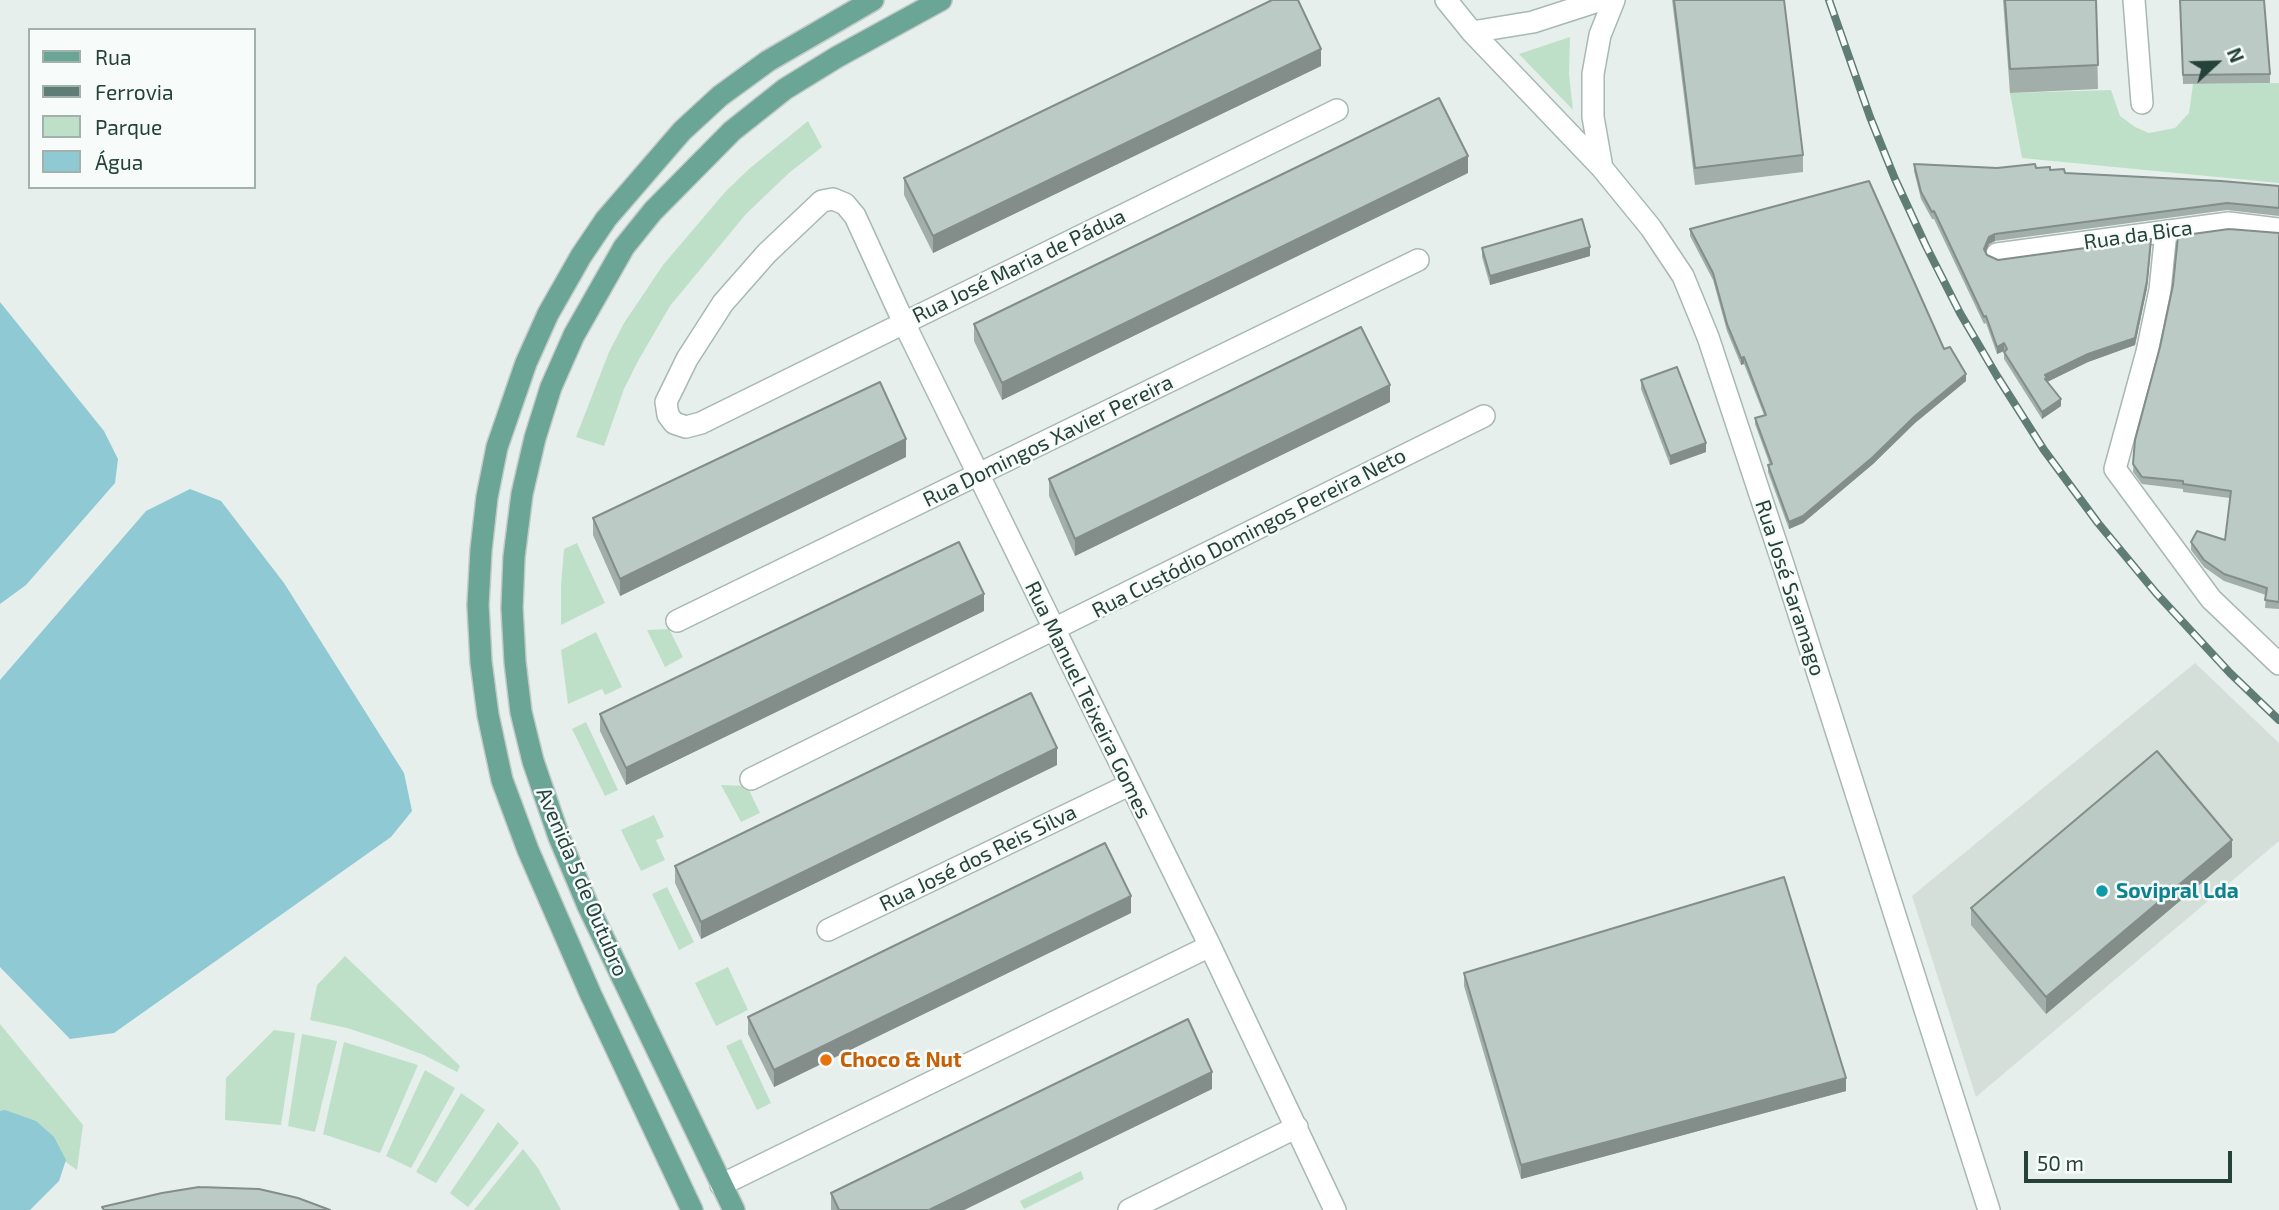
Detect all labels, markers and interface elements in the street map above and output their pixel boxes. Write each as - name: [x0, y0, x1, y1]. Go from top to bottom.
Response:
- legend: [28, 28, 256, 189]
- north arrow: [2181, 28, 2251, 98]
- text: Rua: [95, 44, 131, 69]
- text: N: [2223, 44, 2249, 66]
- text: Ferrovia: [95, 79, 174, 104]
- text: Parque: [95, 114, 162, 139]
- text: Água: [95, 149, 143, 174]
- street label: Rua José Maria de Pádua: [908, 203, 1130, 329]
- street label: Rua da Bica: [2082, 215, 2194, 255]
- street label: Rua Domingos Xavier Pereira: [919, 369, 1177, 513]
- street label: Rua Custódio Domingos Pereira Neto: [1088, 443, 1410, 623]
- street label: Rua José Saramago: [1750, 497, 1830, 679]
- street label: Rua Manuel Teixeira Gomes: [1019, 577, 1157, 823]
- street label: Avenida 5 de Outubro: [531, 784, 633, 980]
- street label: Rua José dos Reis Silva: [875, 799, 1081, 917]
- place label: Sovipral Lda: [2116, 878, 2239, 904]
- marker: Sovipral Lda: [2094, 883, 2110, 899]
- place label: Choco & Nut: [840, 1047, 962, 1073]
- marker: Choco & Nut: [818, 1052, 834, 1068]
- scale bar: [2027, 1136, 2235, 1180]
- text: 50 m: [2037, 1150, 2084, 1175]

